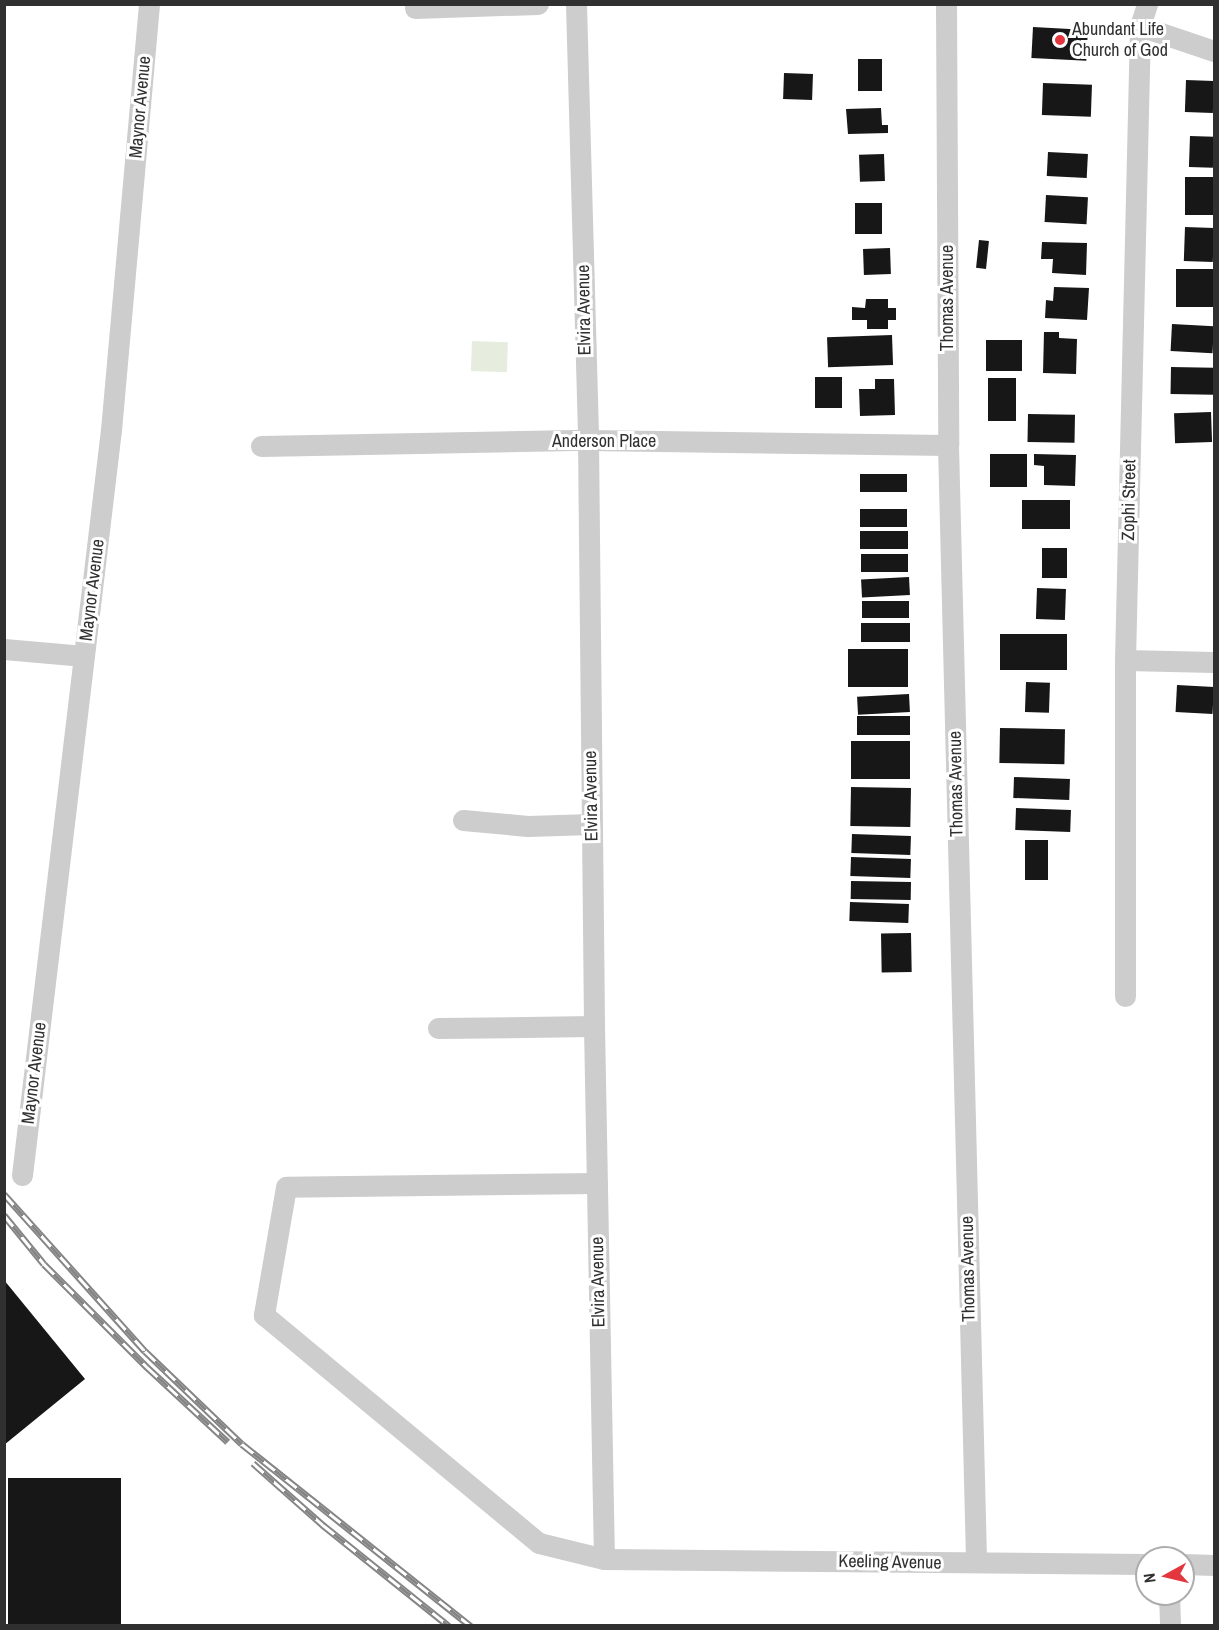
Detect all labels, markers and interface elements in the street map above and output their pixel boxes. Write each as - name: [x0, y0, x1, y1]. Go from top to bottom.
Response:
- place label: Abundant Life Church of God: [1072, 19, 1168, 62]
- marker: Abundant Life Church of God: [1053, 33, 1067, 47]
- street label: Maynor Avenue: [125, 55, 155, 159]
- street label: Thomas Avenue: [936, 244, 958, 352]
- street label: Elvira Avenue: [572, 264, 596, 356]
- street label: Anderson Place: [552, 430, 656, 452]
- street label: Zophi Street: [1117, 459, 1141, 541]
- street label: Maynor Avenue: [75, 538, 109, 642]
- street label: Thomas Avenue: [944, 730, 968, 838]
- street label: Elvira Avenue: [579, 750, 603, 842]
- street label: Maynor Avenue: [17, 1021, 51, 1125]
- street label: Thomas Avenue: [956, 1215, 980, 1323]
- street label: Elvira Avenue: [586, 1236, 610, 1328]
- north arrow: [1135, 1546, 1195, 1606]
- street label: Keeling Avenue: [838, 1550, 942, 1574]
- text: N: [1138, 1572, 1161, 1584]

